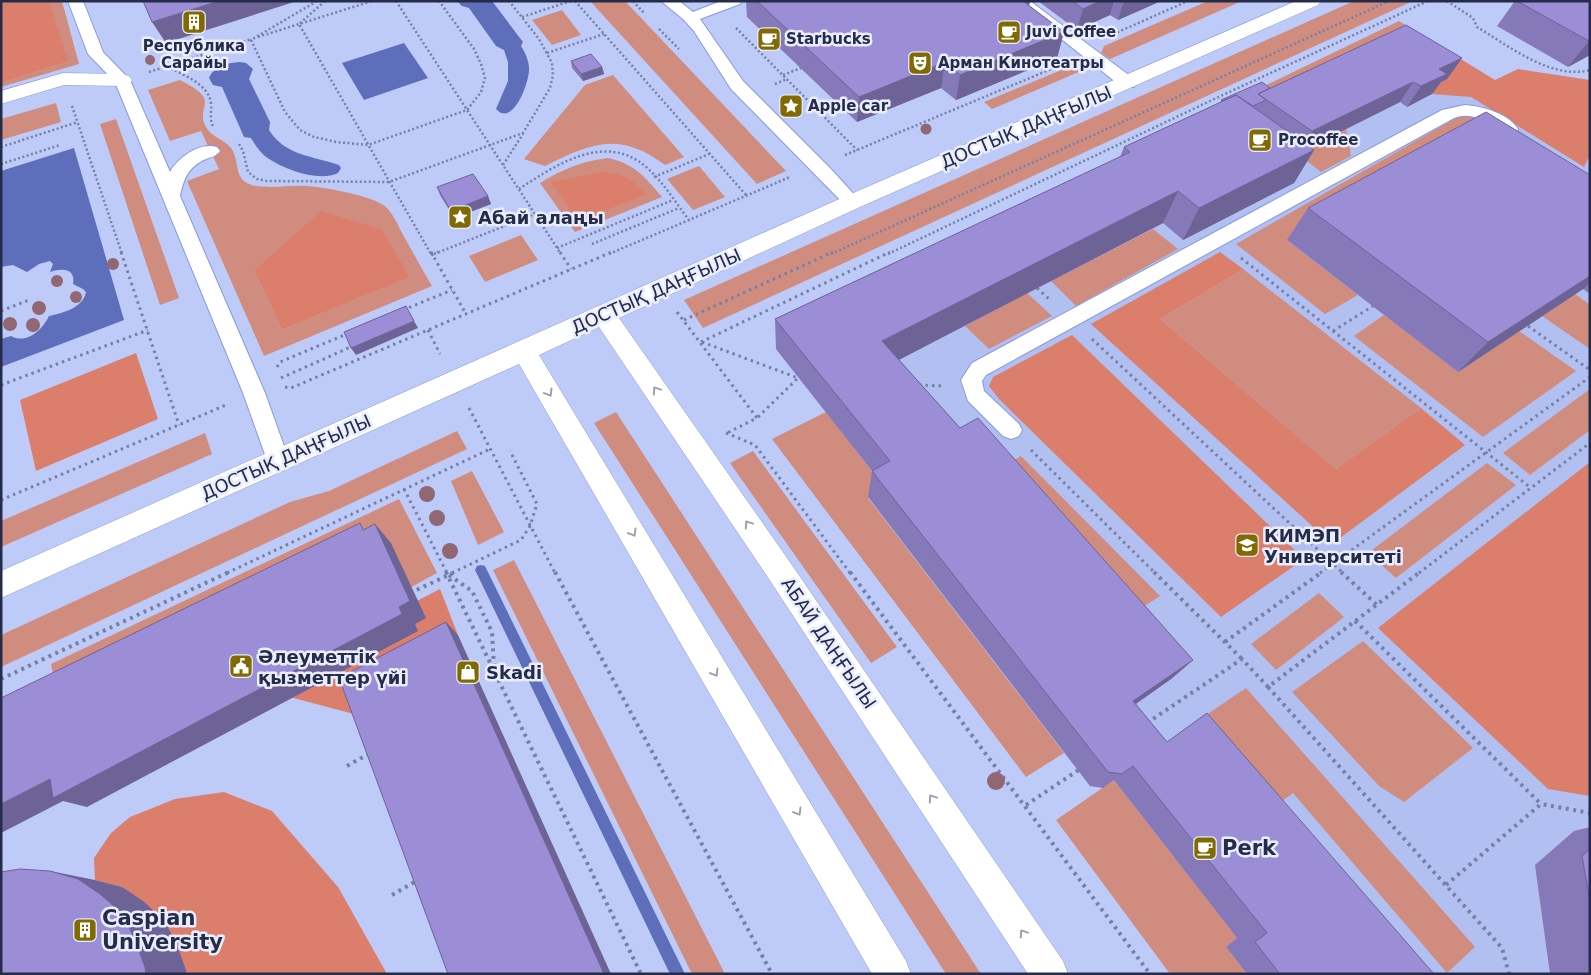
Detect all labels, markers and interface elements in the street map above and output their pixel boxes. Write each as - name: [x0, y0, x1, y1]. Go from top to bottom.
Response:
- building icon: Республика Сарайы: [181, 9, 207, 35]
- cafe icon: Juvi Coffee: [996, 19, 1022, 45]
- place label: Juvi Coffee: [1025, 23, 1116, 41]
- cafe icon: Starbucks: [756, 26, 782, 52]
- place label: Starbucks: [786, 30, 871, 48]
- place label: Республика Сарайы: [143, 37, 245, 72]
- theatre icon: Арман Кинотеатры: [907, 50, 933, 76]
- place label: Арман Кинотеатры: [938, 54, 1104, 72]
- street label: ДОСТЫҚ ДАҢҒЫЛЫ: [937, 81, 1115, 173]
- place icon: Apple car: [778, 93, 804, 119]
- place label: Apple car: [808, 97, 889, 115]
- cafe icon: Procoffee: [1247, 127, 1273, 153]
- place label: Procoffee: [1278, 131, 1358, 149]
- place icon: Абай алаңы: [447, 204, 473, 230]
- place label: Абай алаңы: [478, 207, 604, 228]
- street label: ДОСТЫҚ ДАҢҒЫЛЫ: [568, 244, 744, 338]
- one-way arrow: [653, 386, 662, 395]
- one-way arrow: [543, 387, 553, 396]
- street label: ДОСТЫҚ ДАҢҒЫЛЫ: [198, 410, 374, 504]
- one-way arrow: [745, 520, 754, 530]
- place label: КИМЭП Университеті: [1264, 525, 1402, 567]
- one-way arrow: [626, 527, 636, 536]
- school or university icon: КИМЭП Университеті: [1234, 532, 1260, 558]
- street label: АБАЙ ДАҢҒЫЛЫ: [777, 573, 881, 713]
- place label: Әлеуметтік қызметтер үйі: [258, 646, 407, 688]
- public building icon: Әлеуметтік қызметтер үйі: [228, 653, 254, 679]
- shop icon: Skadi: [455, 659, 481, 685]
- place label: Skadi: [486, 662, 542, 683]
- one-way arrow: [709, 667, 719, 676]
- one-way arrow: [929, 795, 939, 804]
- one-way arrow: [791, 807, 801, 816]
- cafe icon: Perk: [1192, 835, 1218, 861]
- place label: Perk: [1222, 836, 1277, 860]
- place label: Caspian University: [102, 906, 223, 954]
- building icon: Caspian University: [72, 917, 98, 943]
- one-way arrow: [1020, 930, 1029, 939]

